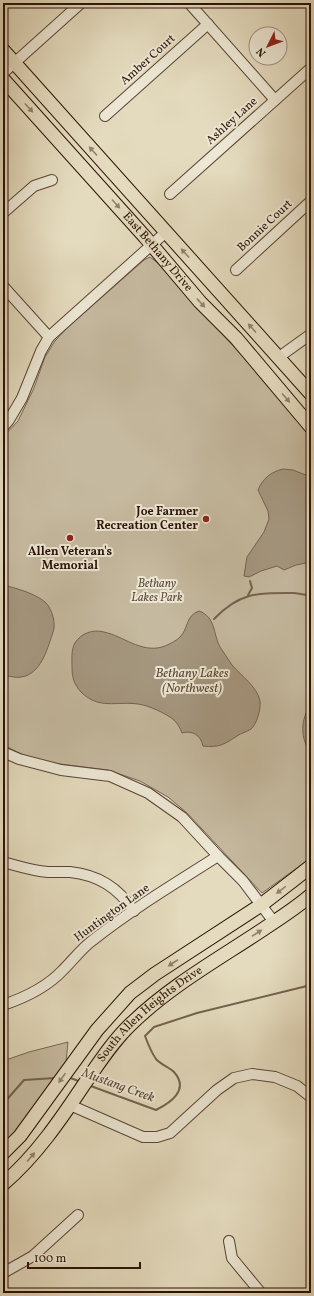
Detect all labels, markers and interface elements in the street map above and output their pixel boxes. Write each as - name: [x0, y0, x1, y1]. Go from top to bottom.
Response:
- north arrow: [248, 26, 288, 66]
- street label: Amber Court: [117, 31, 179, 89]
- text: N: [253, 44, 270, 60]
- street label: Ashley Lane: [203, 93, 261, 148]
- one-way arrow: [24, 103, 34, 113]
- one-way arrow: [89, 146, 98, 156]
- street label: Bonnie Court: [234, 196, 296, 256]
- one-way arrow: [111, 200, 120, 209]
- street label: East Bethany Drive: [119, 209, 196, 296]
- one-way arrow: [180, 248, 190, 258]
- one-way arrow: [197, 297, 206, 308]
- one-way arrow: [248, 323, 257, 333]
- one-way arrow: [282, 393, 291, 404]
- place label: Joe Farmer Recreation Center: [96, 504, 198, 534]
- marker: Joe Farmer Recreation Center: [201, 514, 211, 524]
- marker: Allen Veteran's Memorial: [65, 533, 75, 543]
- place label: Allen Veteran's Memorial: [28, 544, 112, 574]
- park label: Bethany Lakes Park: [131, 576, 183, 606]
- water label: Bethany Lakes (Northwest): [156, 665, 229, 698]
- street label: Huntington Lane: [71, 880, 153, 946]
- one-way arrow: [275, 886, 286, 895]
- one-way arrow: [251, 930, 262, 937]
- one-way arrow: [167, 959, 179, 966]
- street label: South Allen Heights Drive: [94, 962, 206, 1066]
- water label: Mustang Creek: [78, 1064, 157, 1107]
- one-way arrow: [58, 1073, 66, 1083]
- one-way arrow: [26, 1152, 35, 1162]
- scale bar: [28, 1244, 140, 1270]
- text: 100 m: [34, 1251, 67, 1267]

